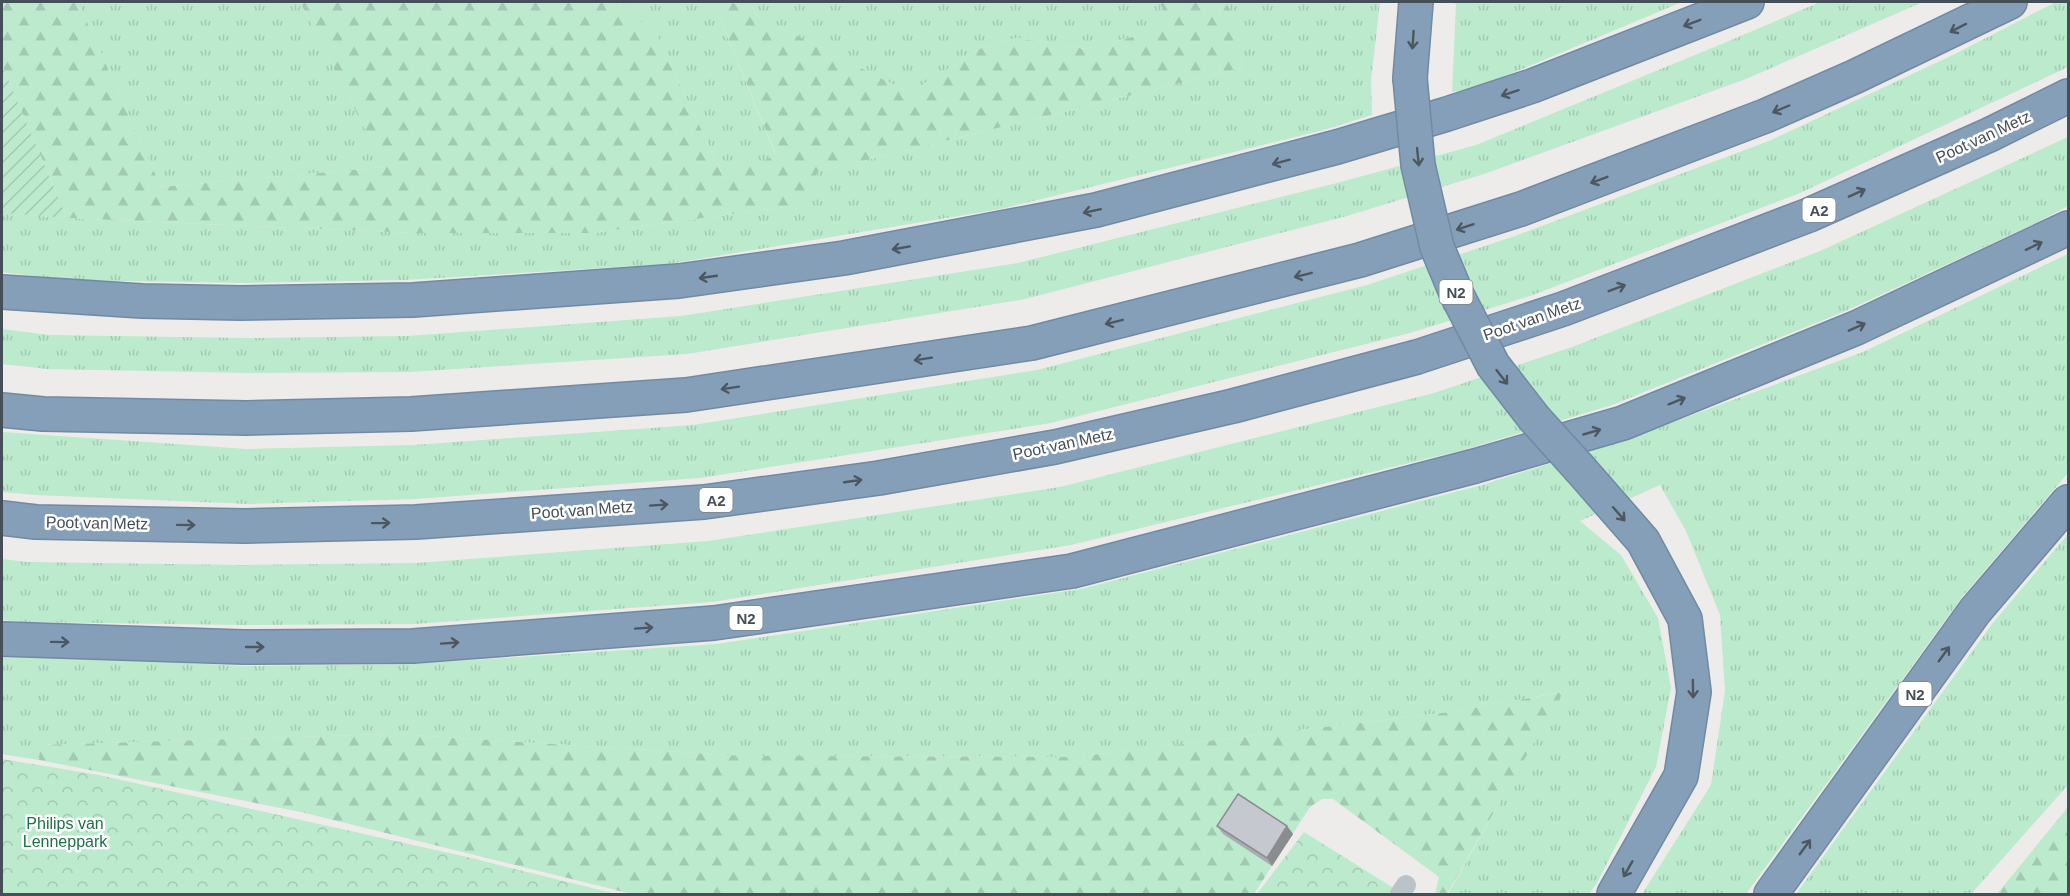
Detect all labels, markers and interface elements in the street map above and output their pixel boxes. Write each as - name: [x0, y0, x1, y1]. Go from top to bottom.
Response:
- one-way arrow: [1684, 19, 1702, 30]
- one-way arrow: [1950, 22, 1967, 34]
- one-way arrow: [1407, 29, 1418, 49]
- one-way arrow: [1501, 88, 1520, 99]
- one-way arrow: [1772, 104, 1790, 116]
- street label: Poot van Metz: [1933, 108, 2033, 166]
- one-way arrow: [1412, 147, 1423, 167]
- one-way arrow: [1272, 157, 1291, 168]
- one-way arrow: [1590, 175, 1609, 186]
- one-way arrow: [1848, 187, 1866, 198]
- road number: A2: [1802, 198, 1836, 222]
- one-way arrow: [1083, 205, 1102, 217]
- one-way arrow: [1456, 222, 1475, 233]
- one-way arrow: [2025, 239, 2043, 251]
- one-way arrow: [891, 243, 911, 254]
- one-way arrow: [1294, 269, 1313, 281]
- one-way arrow: [699, 272, 718, 283]
- road number: N2: [1440, 280, 1472, 304]
- one-way arrow: [1607, 282, 1626, 293]
- street label: Poot van Metz: [1481, 294, 1583, 344]
- one-way arrow: [1105, 317, 1124, 329]
- one-way arrow: [1847, 321, 1866, 332]
- one-way arrow: [913, 354, 933, 365]
- one-way arrow: [1495, 368, 1508, 384]
- one-way arrow: [720, 383, 740, 394]
- one-way arrow: [1667, 395, 1685, 406]
- street label: Poot van Metz: [1011, 425, 1115, 463]
- one-way arrow: [1582, 426, 1601, 437]
- one-way arrow: [842, 476, 862, 487]
- road number: A2: [700, 488, 732, 512]
- street label: Poot van Metz: [530, 498, 634, 522]
- one-way arrow: [649, 499, 669, 510]
- one-way arrow: [1613, 506, 1626, 522]
- street label: Poot van Metz: [46, 514, 148, 532]
- one-way arrow: [370, 517, 390, 529]
- one-way arrow: [175, 519, 195, 531]
- road number: N2: [730, 606, 762, 630]
- one-way arrow: [634, 622, 654, 633]
- one-way arrow: [49, 637, 69, 648]
- one-way arrow: [439, 637, 459, 648]
- one-way arrow: [244, 641, 264, 653]
- one-way arrow: [1937, 647, 1950, 663]
- one-way arrow: [1687, 679, 1698, 699]
- road number: N2: [1898, 682, 1932, 706]
- park label: Philips van Lenneppark: [23, 815, 108, 850]
- one-way arrow: [1799, 839, 1811, 856]
- one-way arrow: [1622, 860, 1634, 877]

